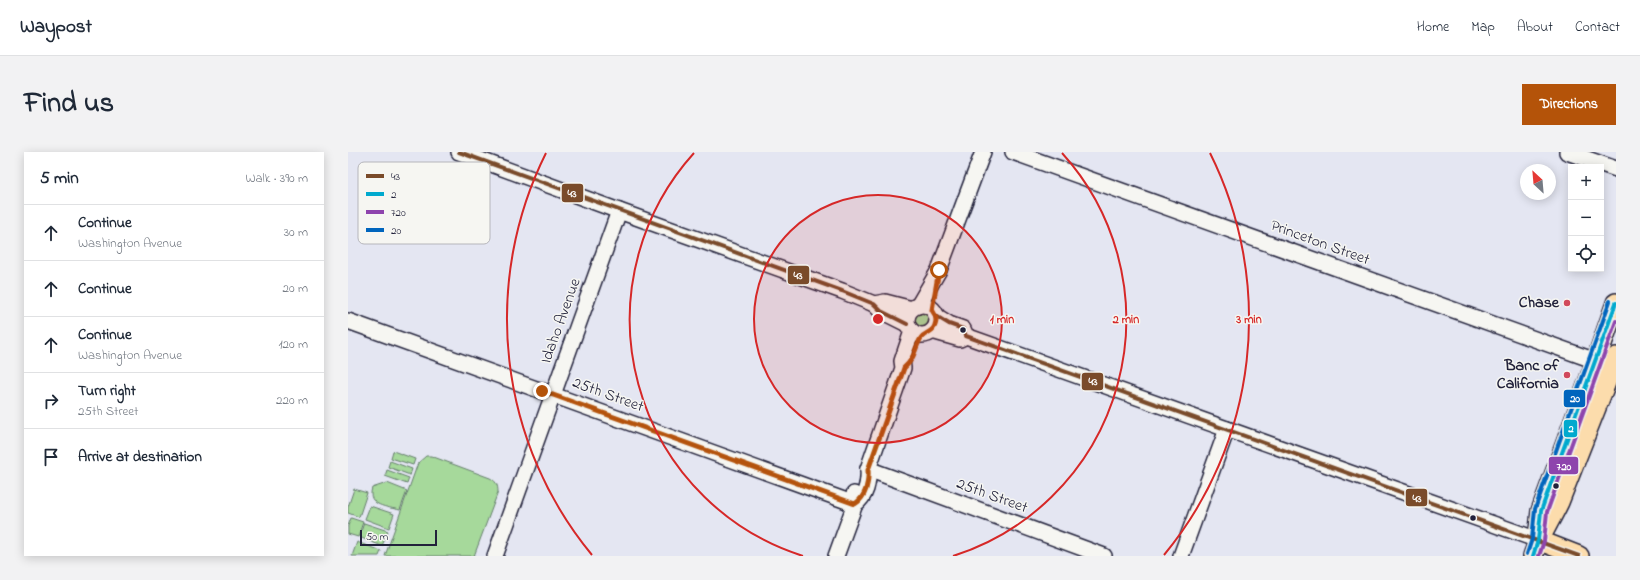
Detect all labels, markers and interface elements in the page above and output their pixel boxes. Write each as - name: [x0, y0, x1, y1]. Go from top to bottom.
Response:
- text: Waypost: [20, 14, 92, 41]
- text: Home: [1417, 17, 1449, 38]
- text: Map: [1471, 17, 1495, 38]
- text: About: [1517, 17, 1553, 38]
- text: Contact: [1575, 17, 1620, 38]
- text: Find us: [24, 84, 114, 125]
- button: Directions: [1522, 84, 1616, 125]
- legend: [358, 162, 490, 244]
- north arrow: [1520, 164, 1556, 200]
- map controls: [1568, 164, 1604, 272]
- button: +: [1568, 164, 1604, 200]
- text: 5 min: [40, 166, 79, 191]
- text: Walk · 390 m: [246, 169, 308, 188]
- text: 43: [391, 169, 401, 185]
- line badge: 43: [561, 183, 584, 203]
- text: 43: [566, 186, 577, 202]
- text: 2: [391, 187, 397, 203]
- button: −: [1568, 200, 1604, 236]
- text: 720: [391, 205, 406, 221]
- text: Continue: [78, 212, 132, 234]
- street label: Princeton Street: [1267, 214, 1374, 272]
- icon: ahead: [40, 222, 62, 244]
- text: 30 m: [284, 223, 308, 242]
- text: 20: [391, 223, 401, 239]
- text: Washington Avenue: [78, 234, 182, 253]
- button: locate: [1568, 236, 1604, 272]
- route start: [930, 261, 948, 279]
- line badge: 43: [787, 265, 810, 285]
- text: 43: [792, 268, 803, 284]
- street label: Idaho Avenue: [534, 274, 588, 367]
- icon: ahead: [40, 278, 62, 300]
- text: Continue: [78, 278, 132, 300]
- text: 20 m: [283, 279, 308, 298]
- place label: Chase: [1519, 291, 1560, 315]
- marker: Chase: [1562, 298, 1572, 308]
- text: 1 min: [990, 311, 1014, 329]
- text: 2 min: [1112, 311, 1139, 329]
- text: 3 min: [1235, 311, 1262, 329]
- centre of rings: [871, 312, 885, 326]
- text: Continue: [78, 324, 132, 346]
- unlabelled marker: [958, 325, 968, 335]
- icon: ahead: [40, 334, 62, 356]
- text: 120 m: [278, 335, 308, 354]
- text: Washington Avenue: [78, 346, 182, 365]
- place label: Banc of California: [1497, 354, 1560, 396]
- marker: Banc of California: [1562, 370, 1572, 380]
- street label: 25th Street: [569, 371, 648, 419]
- line badge: 43: [1081, 372, 1104, 391]
- text: 43: [1087, 374, 1098, 390]
- text: Turn right: [78, 380, 136, 402]
- route end: [533, 382, 551, 400]
- line badge: 20: [1563, 389, 1586, 408]
- icon: right: [40, 390, 62, 412]
- text: 220 m: [276, 391, 308, 410]
- text: 20: [1569, 391, 1580, 407]
- text: 25th Street: [78, 402, 138, 421]
- line badge: 2: [1563, 419, 1578, 438]
- text: 2: [1567, 421, 1574, 437]
- icon: arrive: [40, 446, 62, 468]
- text: Arrive at destination: [78, 446, 202, 468]
- line badge: 720: [1548, 456, 1579, 475]
- text: 720: [1557, 459, 1572, 475]
- street label: 25th Street: [953, 472, 1032, 520]
- unlabelled marker: [1551, 481, 1561, 491]
- line badge: 43: [1405, 488, 1428, 507]
- text: 43: [1411, 491, 1422, 507]
- unlabelled marker: [1468, 513, 1478, 523]
- scale bar: [360, 528, 437, 547]
- text: 50 m: [366, 529, 388, 545]

